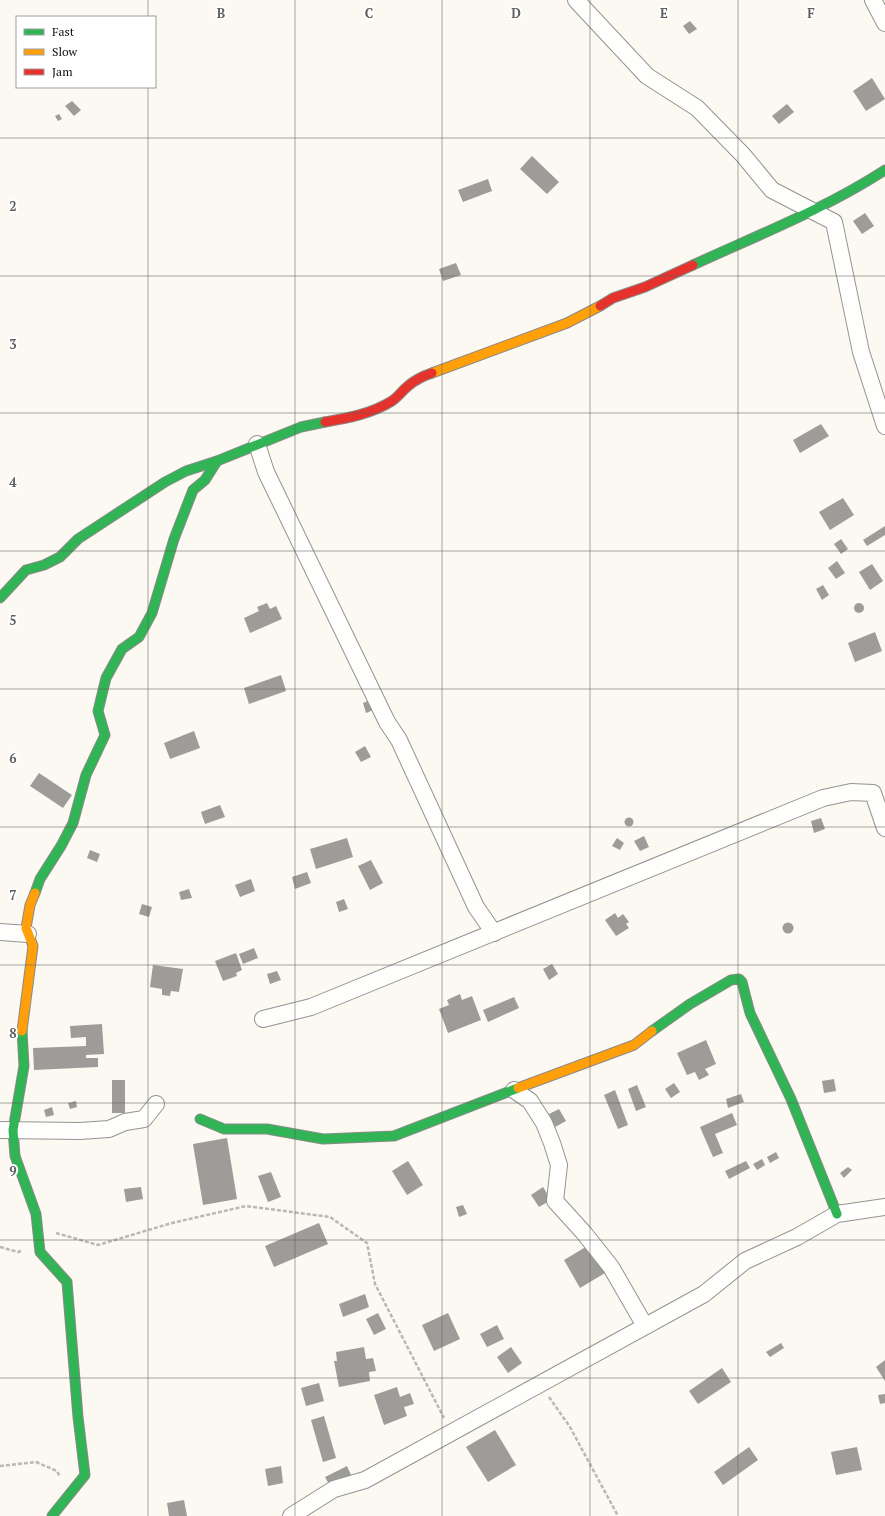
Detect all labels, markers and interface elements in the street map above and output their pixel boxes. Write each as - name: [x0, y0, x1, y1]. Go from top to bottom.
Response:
- text: B: [217, 4, 225, 22]
- text: C: [365, 4, 373, 22]
- text: D: [511, 4, 521, 22]
- text: E: [660, 4, 668, 22]
- text: F: [807, 4, 815, 22]
- legend: [16, 16, 156, 88]
- text: Fast: [52, 24, 75, 39]
- text: Slow: [52, 44, 78, 59]
- text: Jam: [52, 64, 73, 79]
- text: 2: [9, 197, 17, 215]
- text: 3: [9, 335, 17, 353]
- text: 4: [9, 473, 17, 491]
- text: 5: [9, 611, 17, 629]
- text: 6: [9, 749, 17, 767]
- text: 7: [9, 886, 17, 904]
- text: 8: [9, 1024, 17, 1042]
- text: 9: [9, 1162, 17, 1180]

